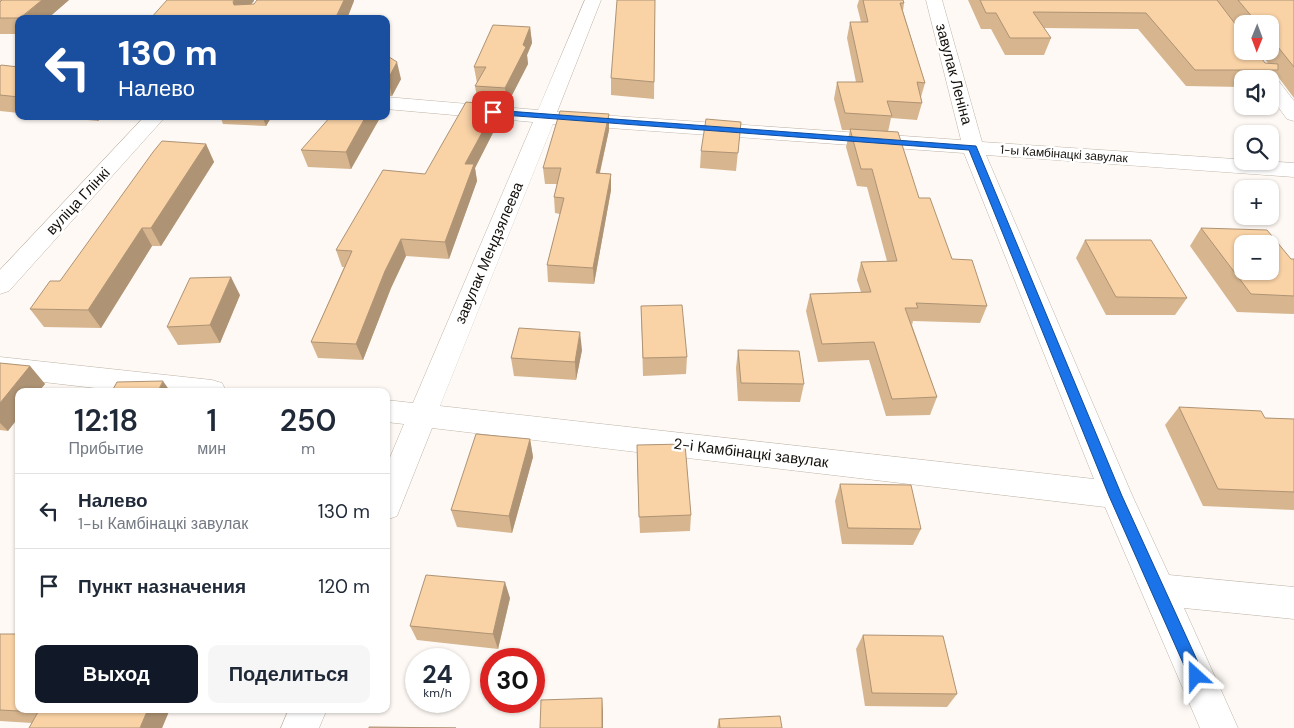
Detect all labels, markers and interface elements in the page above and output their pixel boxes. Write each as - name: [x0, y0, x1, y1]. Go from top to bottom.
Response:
- north arrow: [1234, 15, 1279, 60]
- map controls: [1234, 15, 1279, 280]
- street label: завулак Леніна: [931, 21, 977, 128]
- text: 130 m: [118, 30, 218, 76]
- icon: left: [35, 35, 100, 100]
- button: sound: [1234, 70, 1279, 115]
- text: Налево: [118, 74, 195, 103]
- pin: [472, 91, 514, 133]
- icon: arrive: [479, 98, 507, 126]
- button: search: [1234, 125, 1279, 170]
- street label: 1-ы Камбінацкі завулак: [1000, 142, 1129, 166]
- street label: вуліца Глінкі: [42, 163, 114, 239]
- street label: завулак Мендзялеева: [450, 178, 528, 327]
- button: +: [1234, 180, 1279, 225]
- button: −: [1234, 235, 1279, 280]
- text: 12:18: [74, 401, 138, 440]
- text: 1: [206, 401, 217, 440]
- text: 250: [280, 401, 336, 440]
- street label: 2-і Камбінацкі завулак: [672, 434, 830, 472]
- text: Прибытие: [69, 438, 144, 459]
- text: мин: [197, 438, 226, 459]
- text: m: [301, 438, 315, 459]
- text: Налево: [78, 488, 148, 513]
- icon: left: [35, 497, 63, 525]
- text: 130 m: [318, 499, 370, 524]
- text: 1-ы Камбінацкі завулак: [78, 513, 248, 534]
- icon: arrive: [35, 572, 63, 600]
- text: Пункт назначения: [78, 574, 246, 599]
- text: 120 m: [318, 574, 370, 599]
- button: Выход: [35, 645, 198, 703]
- button: Поделиться: [208, 645, 370, 703]
- speed limit sign: 30: [480, 648, 545, 713]
- position arrow: [1169, 649, 1221, 701]
- text: 24: [422, 658, 453, 691]
- text: km/h: [423, 685, 452, 701]

